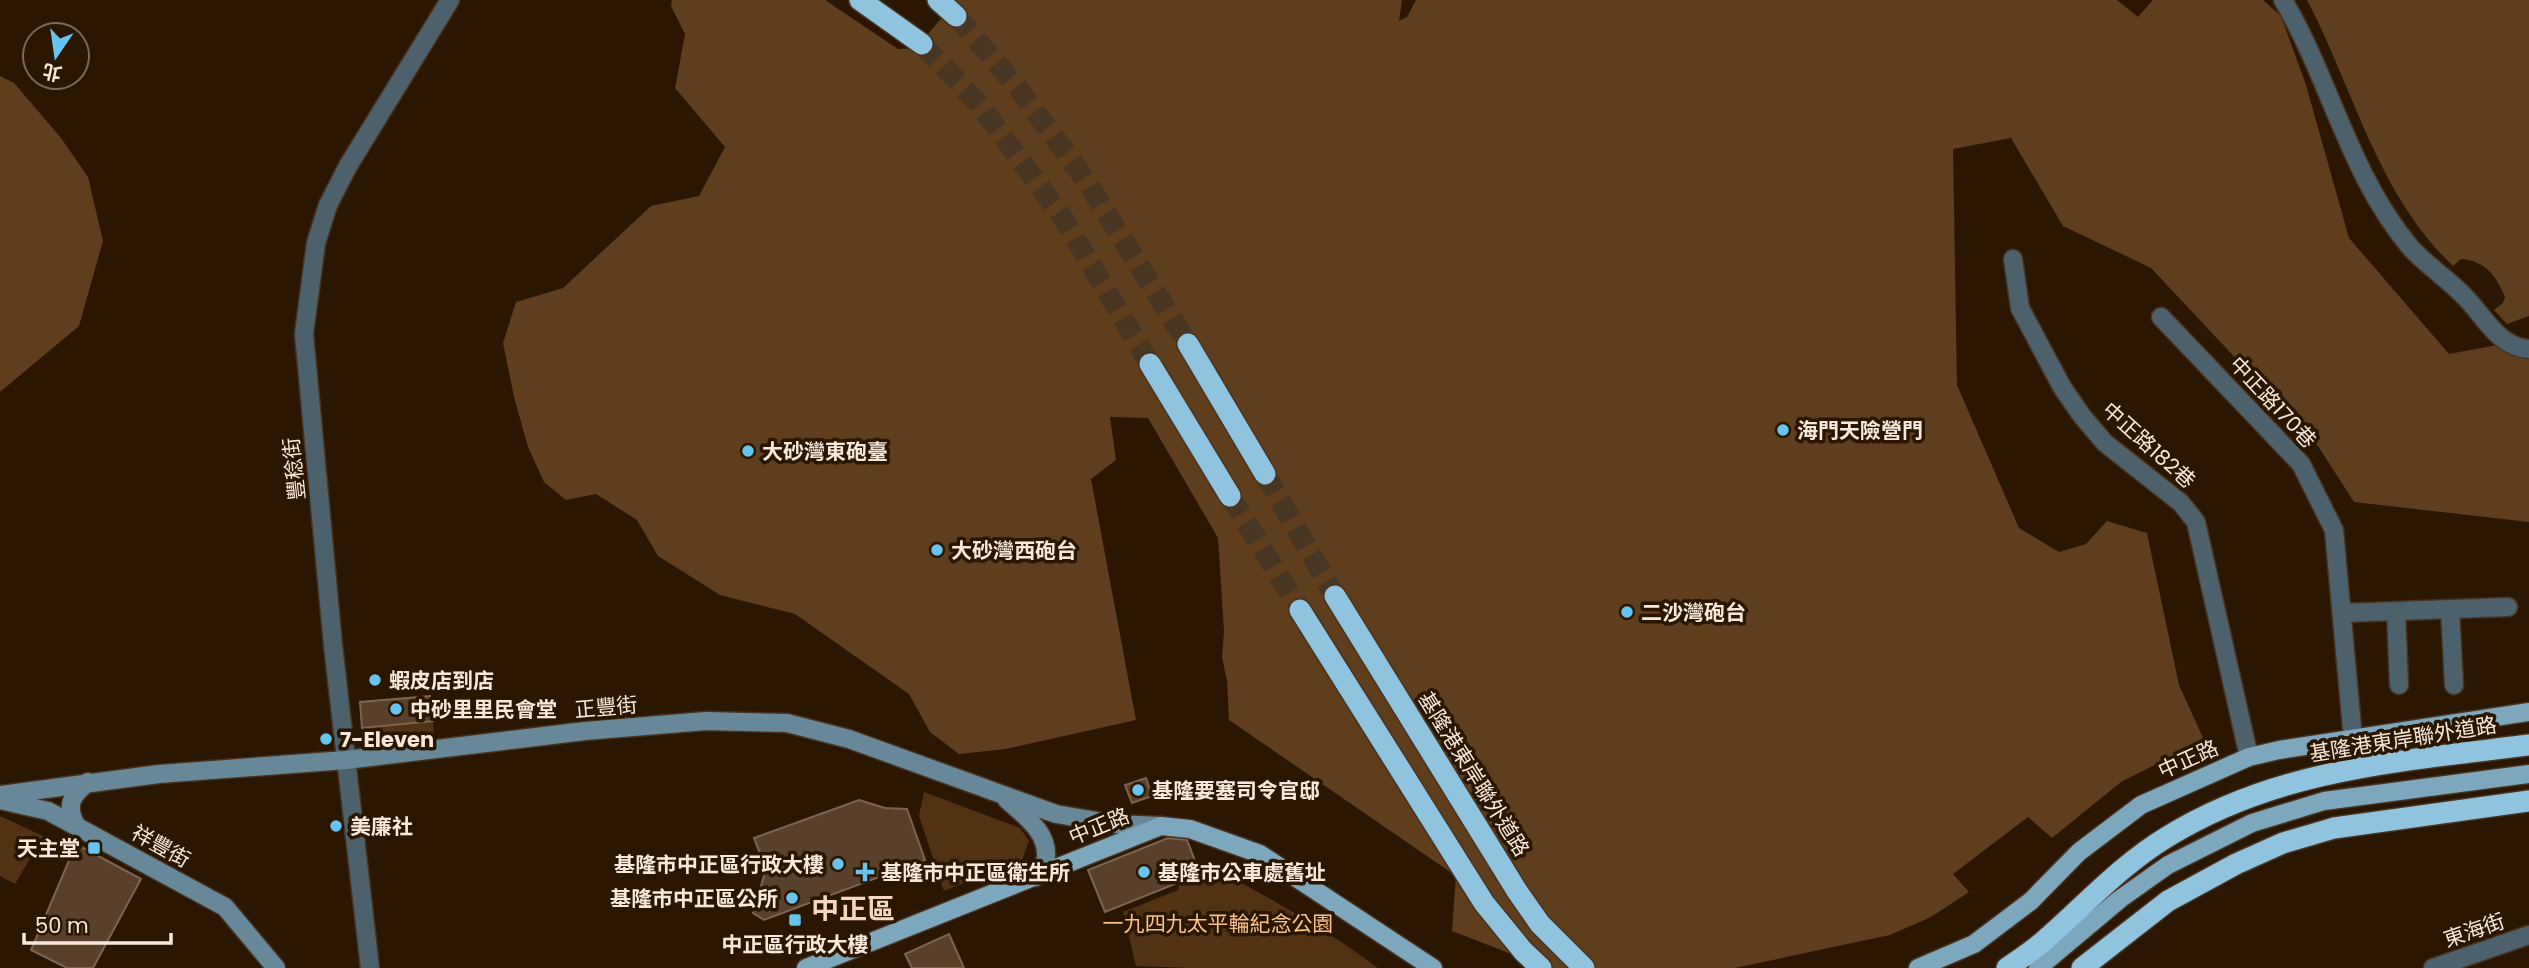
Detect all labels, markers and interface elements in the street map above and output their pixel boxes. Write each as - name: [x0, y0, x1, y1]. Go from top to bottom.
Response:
- north arrow: [21, 21, 91, 91]
- text: 北: [40, 57, 65, 87]
- street label: 中正路170巷: [2223, 350, 2323, 454]
- street label: 中正路182巷: [2096, 395, 2202, 495]
- place label: 海門天險營門: [1797, 416, 1923, 445]
- marker: 海門天險營門: [1775, 422, 1791, 438]
- street label: 豐稔街: [276, 436, 312, 502]
- place label: 大砂灣東砲臺: [762, 437, 888, 466]
- marker: 大砂灣東砲臺: [740, 443, 756, 459]
- place label: 大砂灣西砲台: [951, 536, 1077, 565]
- marker: 大砂灣西砲台: [929, 542, 945, 558]
- place label: 二沙灣砲台: [1641, 598, 1746, 627]
- marker: 二沙灣砲台: [1619, 604, 1635, 620]
- place label: 蝦皮店到店: [389, 666, 494, 695]
- marker: 蝦皮店到店: [367, 672, 383, 688]
- street label: 基隆港東岸聯外道路: [1412, 686, 1536, 862]
- street label: 正豐街: [573, 690, 639, 724]
- place label: 中砂里里民會堂: [410, 695, 557, 724]
- marker: 中砂里里民會堂: [388, 701, 404, 717]
- street label: 基隆港東岸聯外道路: [2307, 710, 2499, 768]
- place label: 7-Eleven: [340, 725, 434, 754]
- marker: 7-Eleven: [318, 731, 334, 747]
- street label: 中正路: [2153, 733, 2223, 785]
- place label: 基隆要塞司令官邸: [1152, 776, 1320, 805]
- marker: 基隆要塞司令官邸: [1130, 782, 1146, 798]
- street label: 中正路: [1064, 801, 1134, 851]
- place label: 美廉社: [350, 812, 413, 841]
- street label: 祥豐街: [126, 818, 196, 874]
- marker: 美廉社: [328, 818, 344, 834]
- place label: 天主堂: [17, 834, 80, 863]
- marker: 天主堂: [86, 840, 102, 856]
- place label: 基隆市中正區行政大樓: [614, 850, 824, 879]
- marker: 基隆市中正區行政大樓: [830, 856, 846, 872]
- place label: 基隆市中正區衛生所: [881, 858, 1070, 887]
- place label: 基隆市公車處舊址: [1158, 858, 1326, 887]
- marker: 基隆市中正區衛生所: [855, 862, 875, 882]
- marker: 基隆市公車處舊址: [1136, 864, 1152, 880]
- place label: 基隆市中正區公所: [610, 884, 778, 913]
- marker: 基隆市中正區公所: [784, 890, 800, 906]
- district label: 中正區: [811, 890, 895, 929]
- scale bar: [24, 902, 172, 946]
- street label: 東海街: [2439, 906, 2509, 954]
- park label: 一九四九太平輪紀念公園: [1103, 909, 1334, 938]
- text: 50 m: [35, 911, 89, 940]
- marker: 中正區行政大樓: [787, 912, 803, 928]
- place label: 中正區行政大樓: [722, 930, 869, 959]

